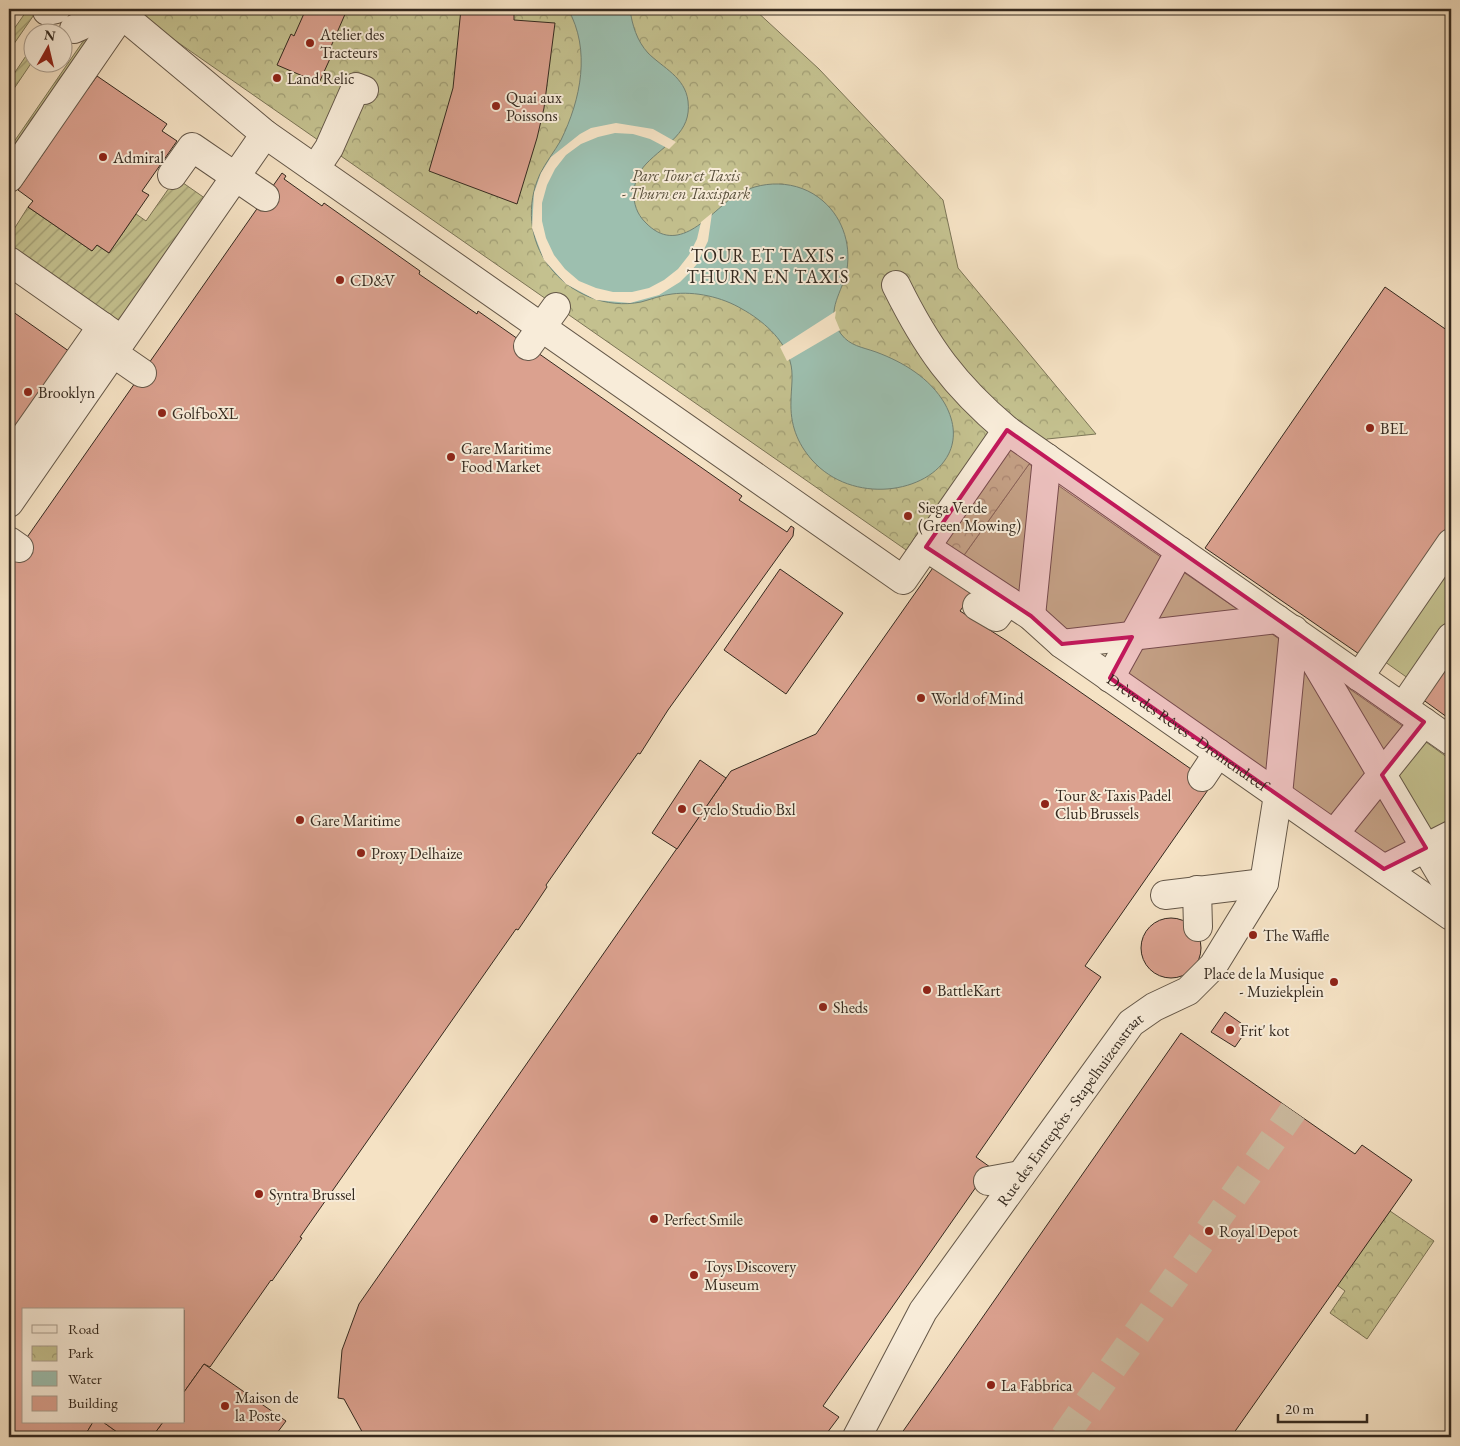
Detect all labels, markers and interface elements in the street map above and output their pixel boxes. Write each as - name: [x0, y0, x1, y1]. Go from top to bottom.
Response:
- north arrow: [22, 22, 72, 72]
- place label: Atelier des Tracteurs: [319, 24, 384, 63]
- text: N: [43, 25, 57, 45]
- marker: Atelier des Tracteurs: [304, 37, 316, 49]
- place label: Land Relic: [287, 68, 354, 89]
- marker: Land Relic: [271, 72, 283, 84]
- place label: Quai aux Poissons: [506, 87, 562, 126]
- marker: Quai aux Poissons: [490, 100, 502, 112]
- place label: Admiral: [112, 147, 164, 168]
- marker: Admiral: [97, 151, 109, 163]
- park label: Parc Tour et Taxis - Thurn en Taxispark: [622, 165, 751, 204]
- district label: TOUR ET TAXIS - THURN EN TAXIS: [687, 244, 849, 288]
- place label: CD&V: [350, 270, 395, 291]
- marker: CD&V: [334, 274, 346, 286]
- place label: Brooklyn: [38, 382, 96, 403]
- marker: Brooklyn: [22, 386, 34, 398]
- place label: GolfboXL: [172, 403, 239, 424]
- marker: GolfboXL: [156, 407, 168, 419]
- place label: BEL: [1380, 418, 1408, 439]
- marker: BEL: [1364, 422, 1376, 434]
- place label: Gare Maritime Food Market: [461, 438, 551, 477]
- marker: Gare Maritime Food Market: [445, 451, 457, 463]
- place label: Siega Verde (Green Mowing): [918, 497, 1021, 536]
- marker: Siega Verde (Green Mowing): [902, 510, 914, 522]
- street label: Drève des Rêves - Dromendreef: [1103, 668, 1274, 797]
- place label: World of Mind: [931, 688, 1024, 709]
- marker: World of Mind: [915, 692, 927, 704]
- place label: Tour & Taxis Padel Club Brussels: [1055, 785, 1172, 824]
- marker: Tour & Taxis Padel Club Brussels: [1039, 798, 1051, 810]
- place label: Cyclo Studio Bxl: [692, 799, 796, 820]
- marker: Cyclo Studio Bxl: [676, 803, 688, 815]
- place label: Gare Maritime: [310, 810, 400, 831]
- marker: Gare Maritime: [294, 814, 306, 826]
- place label: Proxy Delhaize: [371, 843, 463, 864]
- marker: Proxy Delhaize: [355, 847, 367, 859]
- place label: The Waffle: [1263, 925, 1329, 946]
- marker: The Waffle: [1247, 929, 1259, 941]
- place label: Place de la Musique - Muziekplein: [1203, 963, 1325, 1002]
- marker: Place de la Musique - Muziekplein: [1328, 976, 1340, 988]
- place label: BattleKart: [937, 980, 1001, 1001]
- marker: BattleKart: [921, 984, 933, 996]
- place label: Sheds: [833, 997, 868, 1018]
- marker: Sheds: [817, 1001, 829, 1013]
- street label: Rue des Entrepôts - Stapelhuizenstraat: [992, 1007, 1147, 1210]
- place label: Frit' kot: [1240, 1020, 1289, 1041]
- marker: Frit' kot: [1224, 1024, 1236, 1036]
- place label: Syntra Brussel: [269, 1184, 356, 1205]
- marker: Syntra Brussel: [253, 1188, 265, 1200]
- place label: Perfect Smile: [664, 1209, 743, 1230]
- marker: Perfect Smile: [648, 1213, 660, 1225]
- place label: Royal Depot: [1219, 1221, 1298, 1242]
- marker: Royal Depot: [1203, 1225, 1215, 1237]
- place label: Toys Discovery Museum: [704, 1256, 797, 1295]
- marker: Toys Discovery Museum: [688, 1269, 700, 1281]
- legend: [22, 1308, 185, 1424]
- text: Road: [68, 1319, 100, 1338]
- text: Park: [68, 1343, 95, 1362]
- text: Water: [68, 1369, 102, 1388]
- place label: La Fabbrica: [1001, 1375, 1073, 1396]
- marker: La Fabbrica: [985, 1379, 997, 1391]
- place label: Maison de la Poste: [235, 1387, 298, 1426]
- scale bar: [1278, 1391, 1366, 1423]
- text: Building: [68, 1393, 118, 1412]
- text: 20 m: [1285, 1399, 1314, 1418]
- marker: Maison de la Poste: [219, 1400, 231, 1412]

